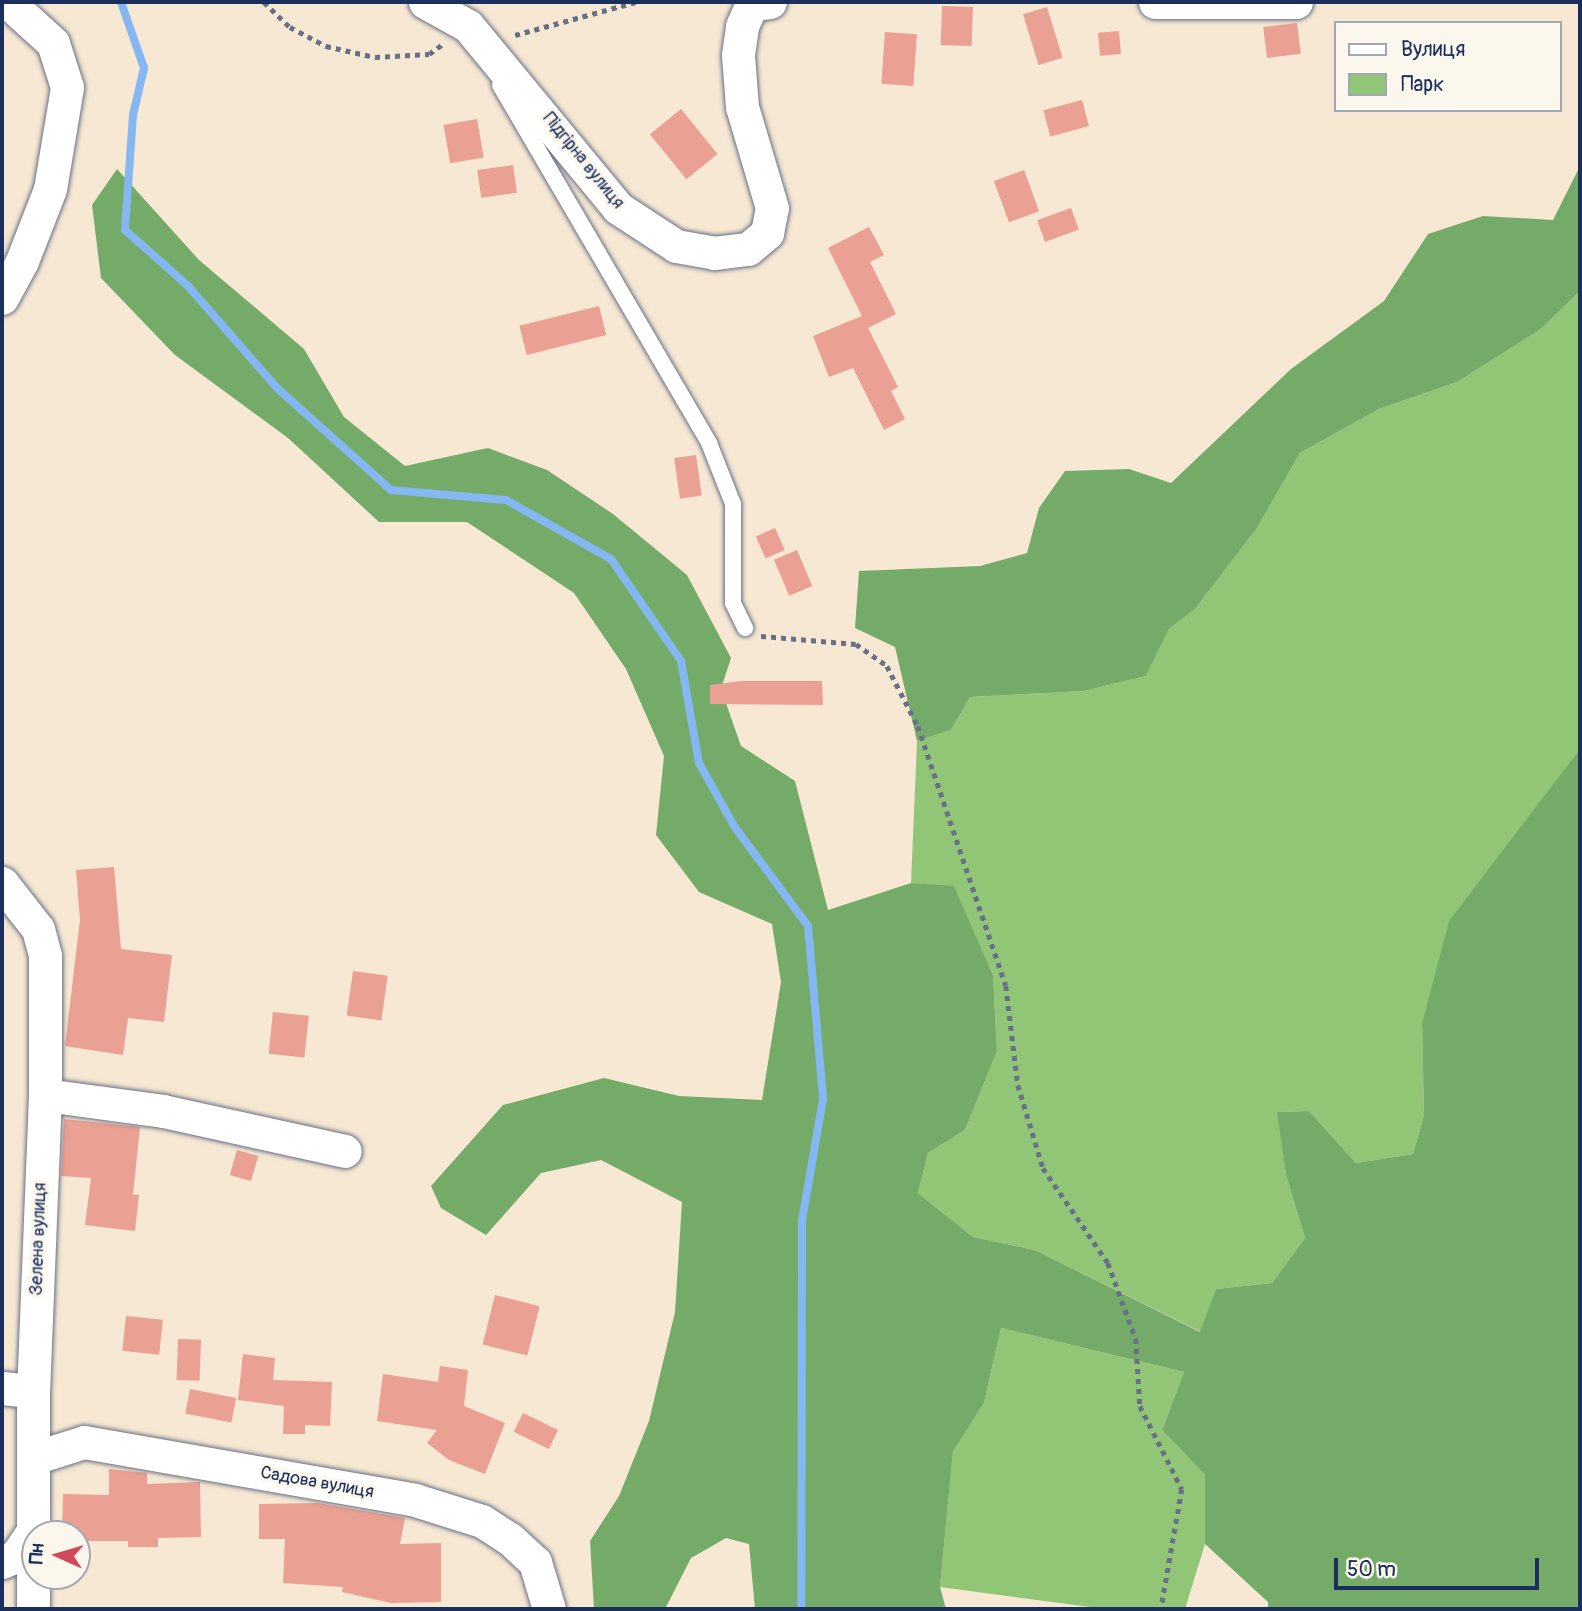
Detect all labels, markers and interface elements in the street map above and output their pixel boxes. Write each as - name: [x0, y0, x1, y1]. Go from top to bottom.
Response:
- legend: [1334, 21, 1561, 112]
- text: Вулиця: [1401, 36, 1465, 63]
- text: Парк: [1401, 71, 1444, 98]
- street label: Підгірна вулиця: [538, 108, 628, 214]
- street label: Зелена вулиця: [26, 1182, 52, 1296]
- street label: Садова вулиця: [259, 1462, 375, 1504]
- north arrow: [21, 1520, 91, 1590]
- text: Пн: [24, 1542, 50, 1565]
- scale bar: [1337, 1544, 1542, 1588]
- text: 50 m: [1347, 1556, 1396, 1583]

